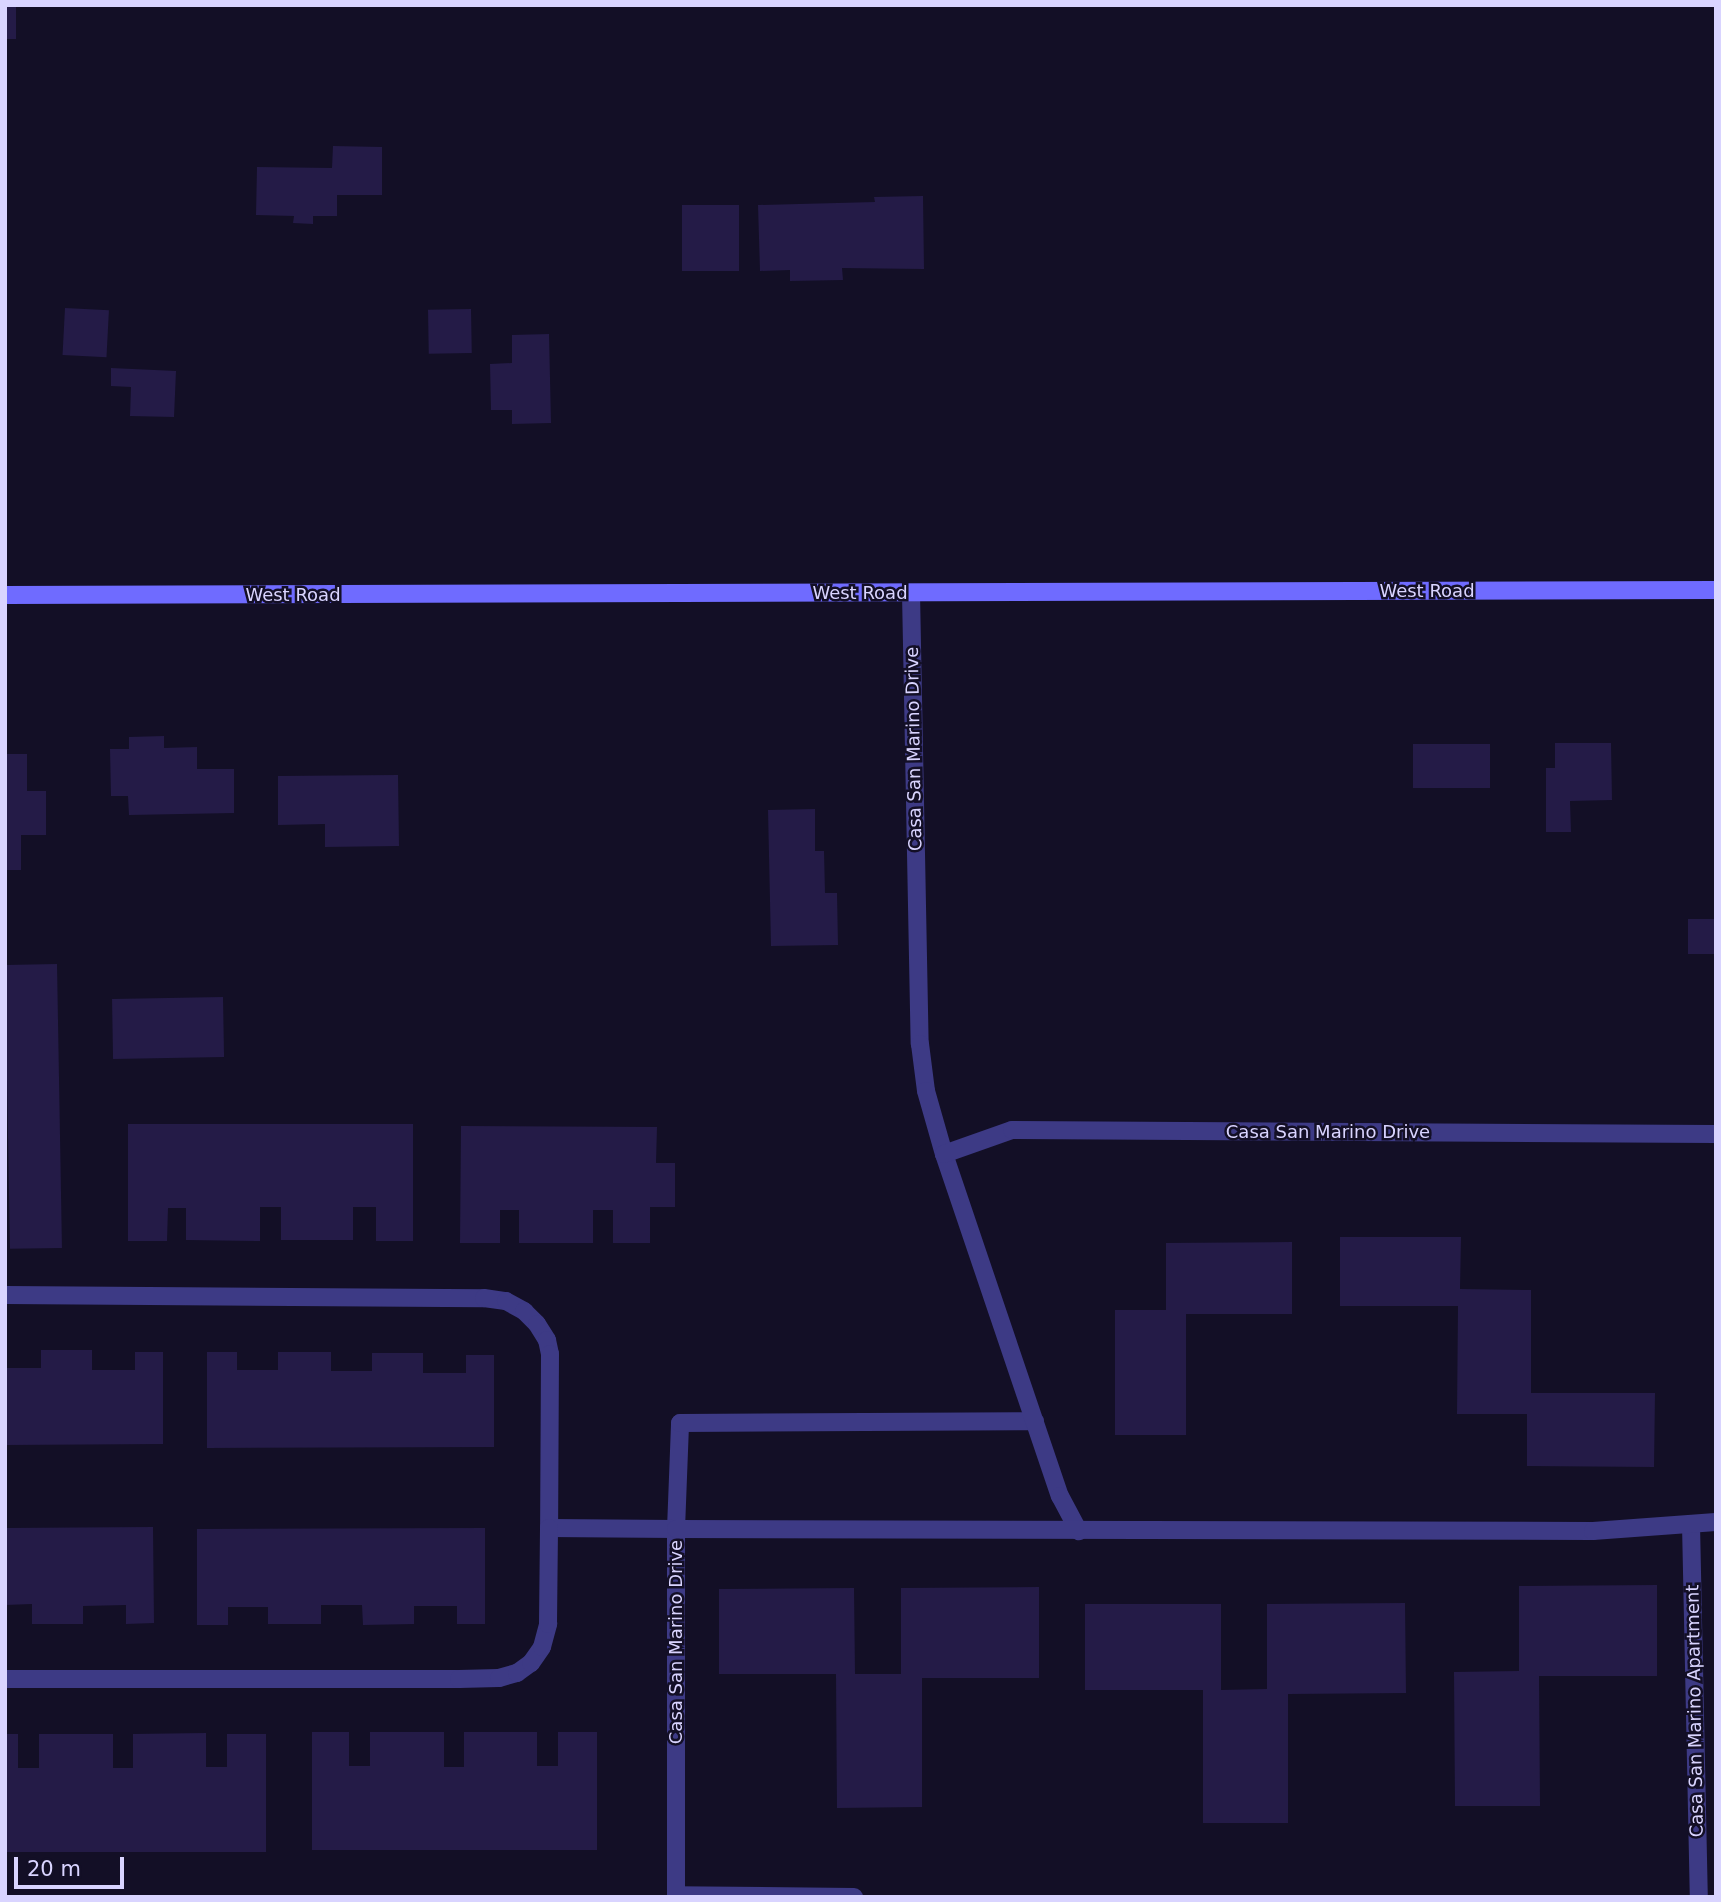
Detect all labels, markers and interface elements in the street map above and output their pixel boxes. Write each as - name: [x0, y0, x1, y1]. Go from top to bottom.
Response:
- street label: West Road: [1379, 580, 1475, 602]
- street label: West Road: [812, 582, 908, 604]
- street label: West Road: [245, 584, 341, 606]
- street label: Casa San Marino Drive: [901, 647, 927, 851]
- street label: Casa San Marino Drive: [1226, 1121, 1430, 1143]
- street label: Casa San Marino Drive: [665, 1540, 687, 1744]
- street label: Casa San Marino Apartment: [1682, 1584, 1708, 1838]
- scale bar: [18, 1842, 128, 1886]
- text: 20 m: [27, 1857, 81, 1881]

